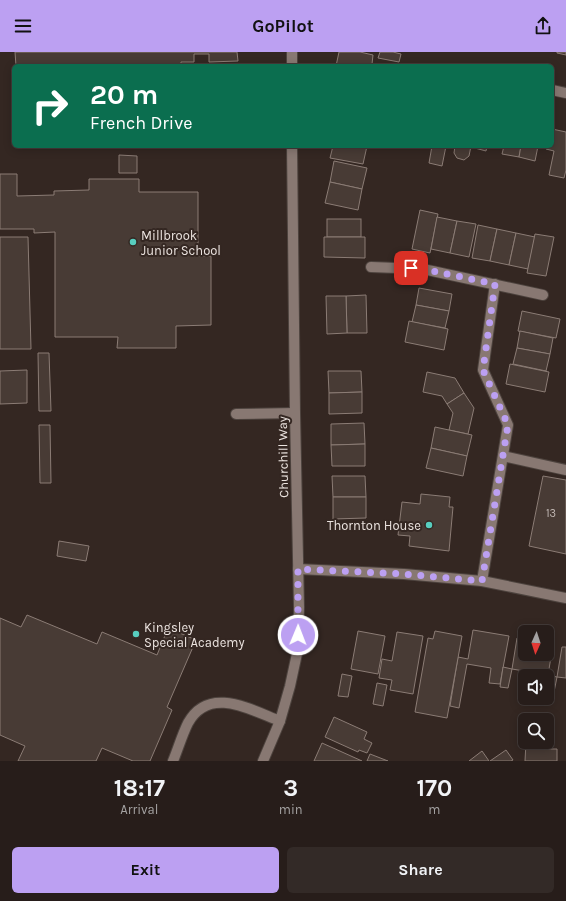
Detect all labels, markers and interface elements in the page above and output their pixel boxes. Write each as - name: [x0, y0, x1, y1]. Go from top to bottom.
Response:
- icon: menu: [12, 15, 34, 37]
- text: GoPilot: [252, 15, 314, 37]
- icon: share: [532, 15, 554, 37]
- text: 20 m: [90, 78, 158, 111]
- icon: right: [24, 80, 76, 132]
- text: French Drive: [90, 112, 193, 134]
- place label: Millbrook Junior School: [141, 228, 221, 258]
- marker: Millbrook Junior School: [128, 237, 138, 247]
- pin: [394, 251, 428, 285]
- icon: arrive: [400, 257, 422, 279]
- street label: Churchill Way: [275, 416, 291, 498]
- house number: 13: [546, 507, 556, 520]
- place label: Thornton House: [327, 518, 421, 533]
- marker: Thornton House: [424, 520, 434, 530]
- position arrow: [277, 614, 319, 656]
- place label: Kingsley Special Academy: [144, 620, 245, 650]
- north arrow: [518, 625, 554, 661]
- map controls: [518, 625, 554, 749]
- marker: Kingsley Special Academy: [131, 629, 141, 639]
- button: sound: [518, 669, 554, 705]
- button: search: [518, 713, 554, 749]
- text: 18:17: [114, 774, 165, 802]
- text: 3: [283, 774, 298, 802]
- text: 170: [416, 774, 452, 802]
- text: Arrival: [120, 802, 158, 817]
- text: min: [279, 802, 303, 817]
- text: m: [428, 802, 440, 817]
- button: Exit: [12, 847, 279, 893]
- button: Share: [287, 847, 554, 893]

